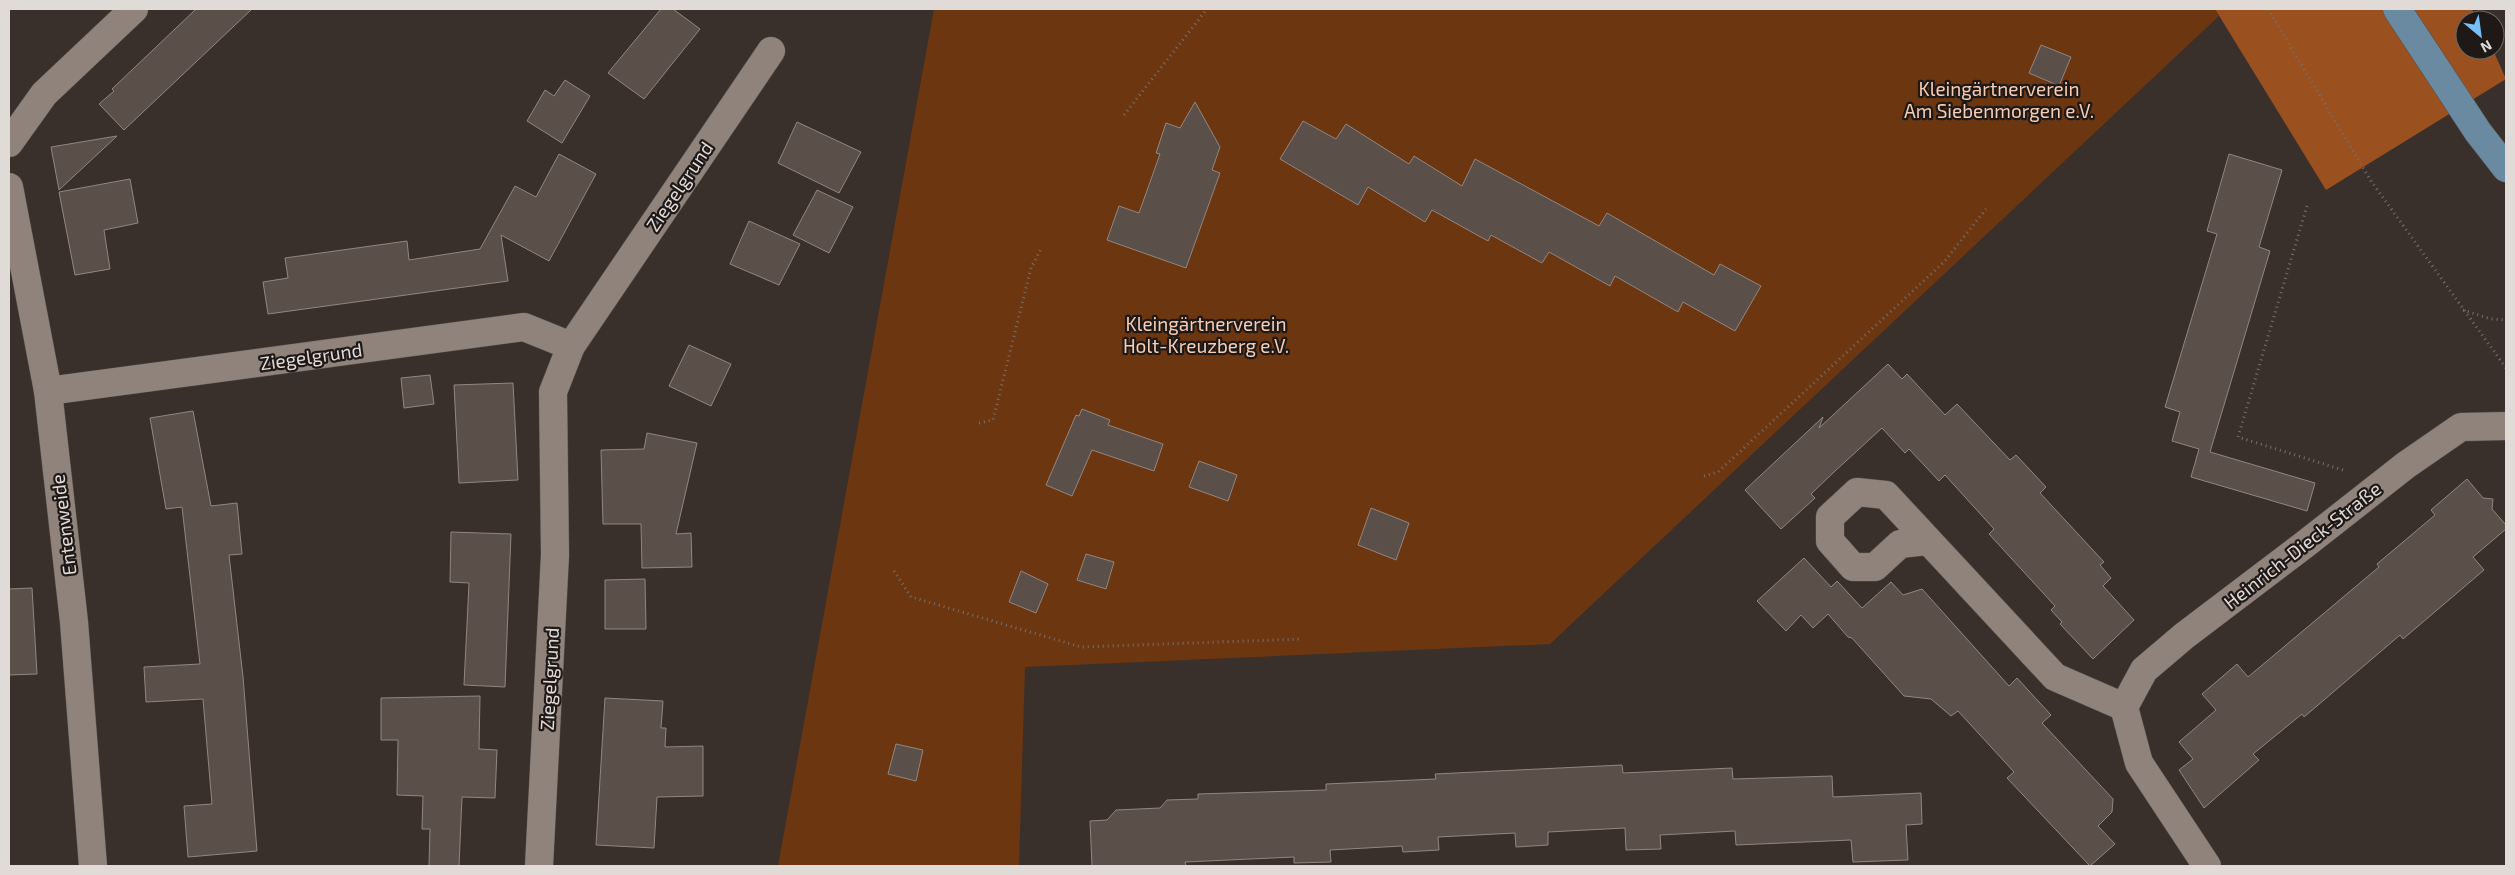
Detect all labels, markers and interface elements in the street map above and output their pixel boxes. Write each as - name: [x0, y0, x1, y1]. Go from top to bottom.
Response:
- north arrow: [2455, 10, 2505, 60]
- text: N: [2478, 37, 2495, 57]
- park label: Kleingärtnerverein Am Siebenmorgen e.V.: [1904, 77, 2094, 122]
- street label: Ziegelgrund: [641, 137, 717, 235]
- park label: Kleingärtnerverein Holt-Kreuzberg e.V.: [1123, 312, 1289, 357]
- street label: Ziegelgrund: [258, 337, 364, 375]
- street label: Entenweide: [45, 473, 81, 577]
- street label: Heinrich-Dieck-Straße: [2219, 477, 2385, 613]
- street label: Ziegelgrund: [535, 627, 563, 731]

